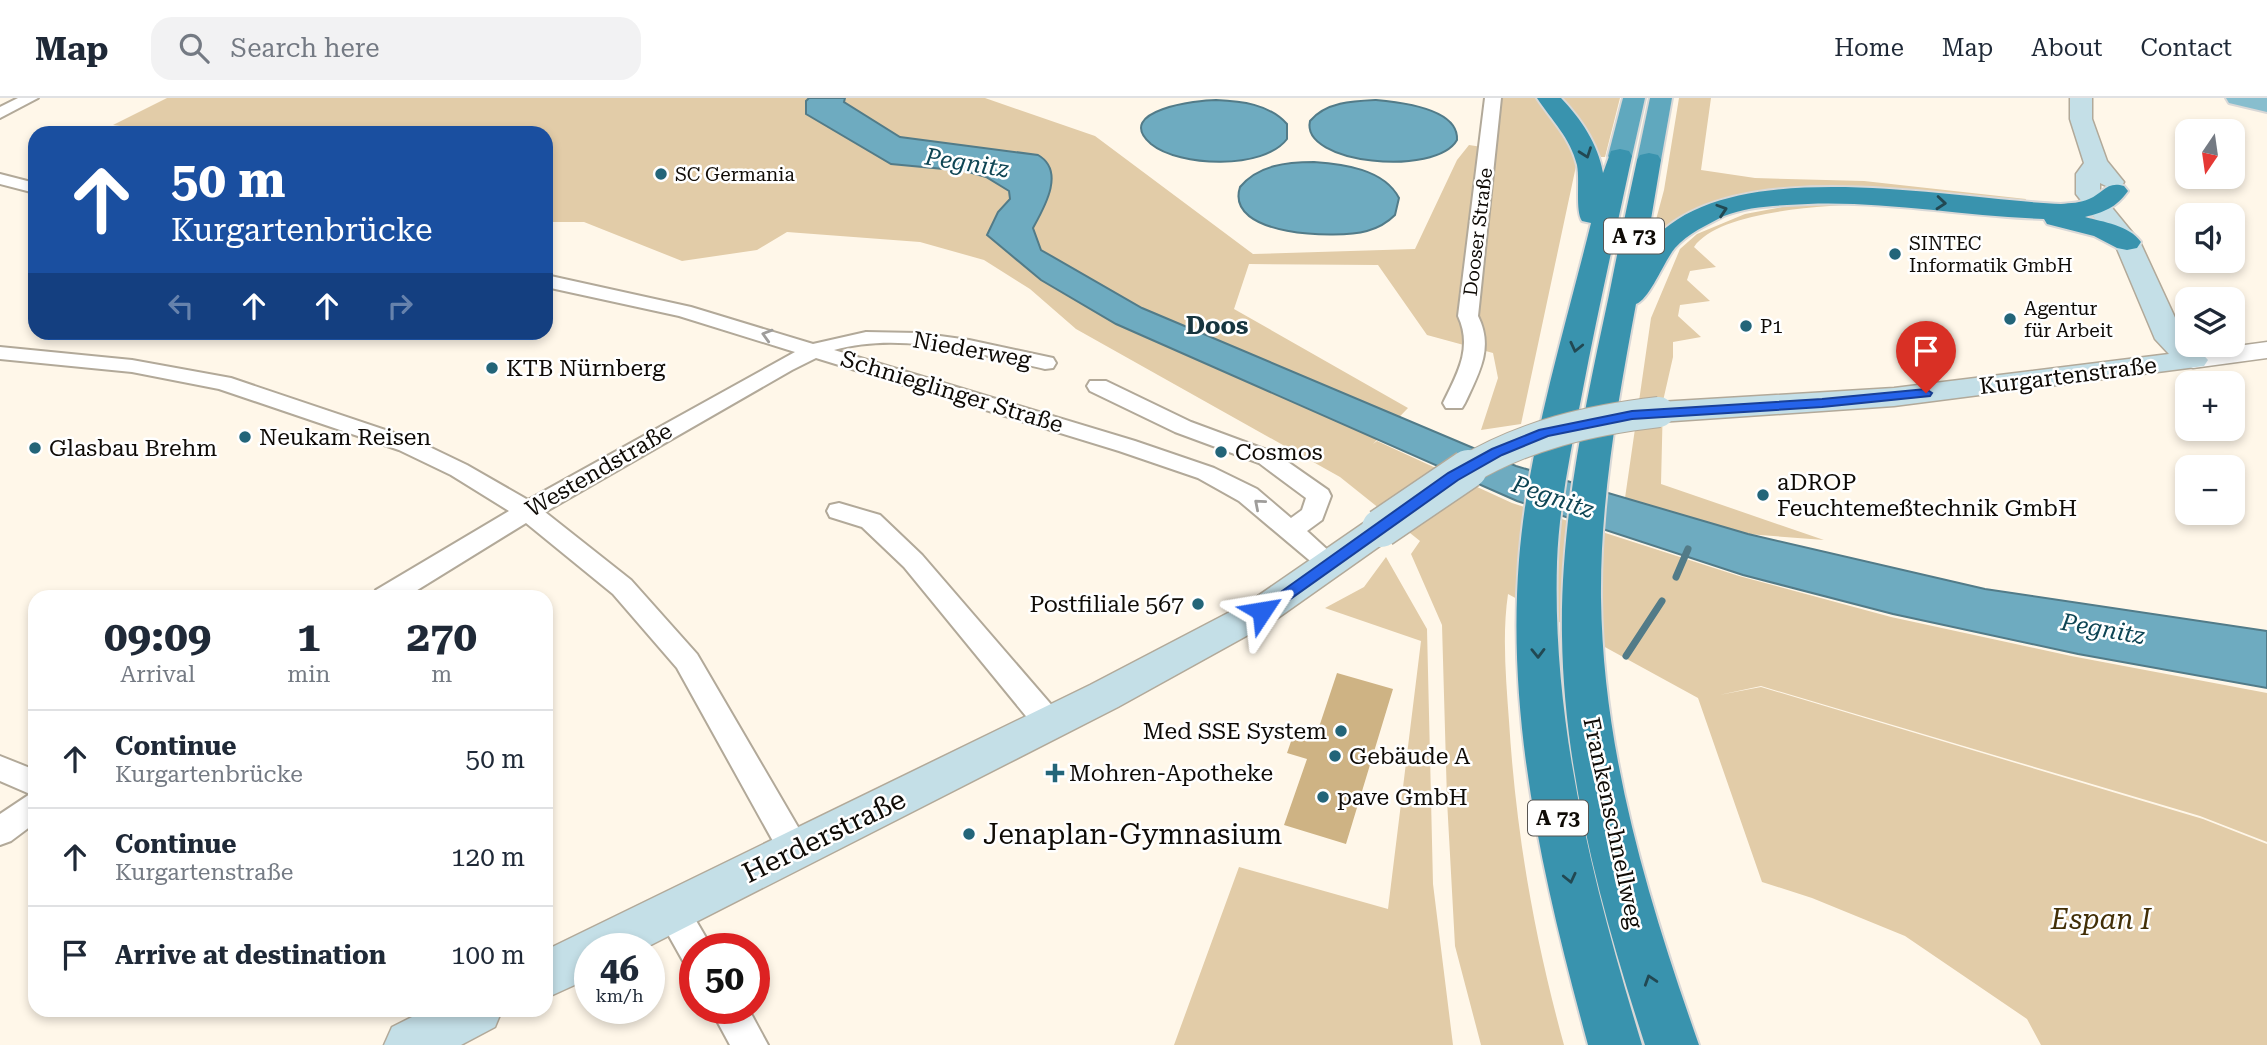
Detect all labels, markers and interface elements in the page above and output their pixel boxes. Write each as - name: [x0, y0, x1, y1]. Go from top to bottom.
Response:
- search box: [151, 17, 641, 80]
- text: Map: [35, 29, 109, 68]
- icon: search: [175, 29, 213, 67]
- text: Search here: [231, 33, 380, 63]
- text: Home: [1834, 34, 1904, 62]
- text: Map: [1942, 34, 1993, 62]
- text: About: [2031, 34, 2102, 62]
- text: Contact: [2140, 34, 2232, 62]
- north arrow: [2175, 119, 2245, 189]
- map controls: [2175, 119, 2245, 525]
- water label: Pegnitz: [922, 142, 1011, 183]
- one-way arrow: [1578, 147, 1592, 159]
- text: 50 m: [171, 152, 286, 209]
- icon: ahead: [56, 154, 147, 245]
- place label: SC Germania: [675, 163, 795, 186]
- marker: SC Germania: [653, 166, 669, 182]
- street label: Dooser Straße: [1459, 167, 1497, 297]
- one-way arrow: [1936, 195, 1947, 210]
- one-way arrow: [1715, 203, 1727, 218]
- button: sound: [2175, 203, 2245, 273]
- text: Kurgartenbrücke: [171, 211, 433, 249]
- road number: A 73: [1604, 218, 1664, 254]
- place label: SINTEC Informatik GmbH: [1909, 232, 2073, 277]
- marker: SINTEC Informatik GmbH: [1887, 246, 1903, 262]
- icon: left: [162, 287, 200, 325]
- icon: ahead: [235, 287, 273, 325]
- icon: ahead: [308, 287, 346, 325]
- icon: right: [381, 287, 419, 325]
- button: layers: [2175, 287, 2245, 357]
- place label: Agentur für Arbeit: [2024, 297, 2113, 342]
- marker: Agentur für Arbeit: [2002, 311, 2018, 327]
- district label: Doos: [1186, 312, 1248, 340]
- place label: P1: [1760, 315, 1783, 338]
- marker: P1: [1738, 318, 1754, 334]
- pin: [1896, 321, 1956, 393]
- street label: Niederweg: [911, 326, 1033, 374]
- one-way arrow: [762, 329, 774, 344]
- icon: arrive: [1907, 332, 1945, 370]
- one-way arrow: [1570, 341, 1585, 353]
- street label: Schnieglinger Straße: [837, 345, 1067, 439]
- street label: Kurgartenstraße: [1978, 352, 2158, 400]
- place label: KTB Nürnberg: [506, 355, 665, 382]
- marker: KTB Nürnberg: [484, 360, 500, 376]
- button: +: [2175, 371, 2245, 441]
- street label: Westendstraße: [521, 417, 677, 523]
- place label: Neukam Reisen: [259, 424, 431, 451]
- marker: Neukam Reisen: [237, 429, 253, 445]
- place label: Glasbau Brehm: [49, 435, 217, 462]
- place label: Cosmos: [1235, 439, 1323, 466]
- marker: Glasbau Brehm: [27, 440, 43, 456]
- marker: Cosmos: [1213, 444, 1229, 460]
- button: −: [2175, 455, 2245, 525]
- place label: aDROP Feuchtemeßtechnik GmbH: [1777, 469, 2077, 522]
- water label: Pegnitz: [1507, 470, 1598, 524]
- marker: aDROP Feuchtemeßtechnik GmbH: [1755, 487, 1771, 503]
- one-way arrow: [1254, 500, 1267, 512]
- position arrow: [1225, 574, 1299, 648]
- place label: Postfiliale 567: [1029, 591, 1184, 618]
- marker: Postfiliale 567: [1190, 596, 1206, 612]
- water label: Pegnitz: [2058, 608, 2147, 650]
- text: 09:09: [104, 612, 211, 661]
- text: 1: [297, 612, 321, 661]
- text: 270: [406, 612, 477, 661]
- one-way arrow: [1531, 648, 1546, 659]
- text: Arrival: [120, 661, 195, 688]
- text: min: [287, 661, 330, 688]
- text: m: [431, 661, 452, 688]
- street label: Frankenschnellweg: [1577, 715, 1649, 931]
- place label: Med SSE System: [1143, 718, 1327, 745]
- marker: Med SSE System: [1333, 723, 1349, 739]
- text: Continue: [115, 731, 237, 761]
- icon: ahead: [56, 740, 94, 778]
- place label: Gebäude A: [1349, 743, 1470, 770]
- text: 50 m: [466, 744, 525, 774]
- marker: Gebäude A: [1327, 748, 1343, 764]
- place label: Mohren-Apotheke: [1069, 760, 1273, 787]
- text: Kurgartenbrücke: [115, 761, 303, 788]
- marker: Mohren-Apotheke: [1047, 765, 1063, 781]
- street label: Herderstraße: [737, 782, 911, 890]
- place label: pave GmbH: [1337, 784, 1468, 811]
- marker: pave GmbH: [1315, 789, 1331, 805]
- road number: A 73: [1528, 800, 1588, 836]
- place label: Jenaplan-Gymnasium: [983, 818, 1282, 851]
- marker: Jenaplan-Gymnasium: [961, 826, 977, 842]
- text: Continue: [115, 829, 237, 859]
- icon: ahead: [56, 838, 94, 876]
- text: 120 m: [451, 842, 525, 872]
- text: Kurgartenstraße: [115, 859, 293, 886]
- one-way arrow: [1562, 872, 1576, 884]
- park label: Espan I: [2050, 903, 2153, 936]
- speed limit sign: 50: [679, 933, 770, 1024]
- icon: arrive: [56, 936, 94, 974]
- text: Arrive at destination: [115, 940, 386, 970]
- text: 100 m: [451, 940, 525, 970]
- text: 46: [600, 949, 639, 990]
- one-way arrow: [1644, 975, 1658, 987]
- text: km/h: [595, 985, 644, 1006]

